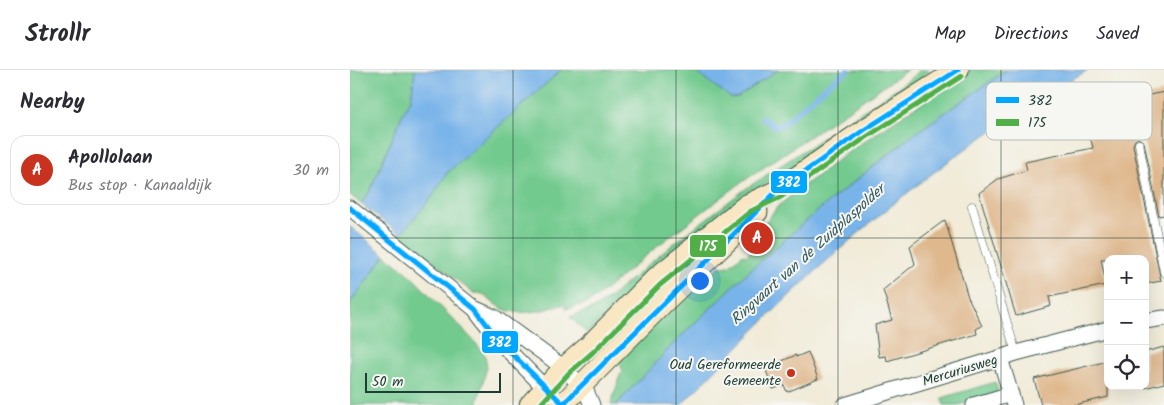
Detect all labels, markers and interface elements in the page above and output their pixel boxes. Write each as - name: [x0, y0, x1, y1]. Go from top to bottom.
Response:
- text: Strollr: [25, 15, 90, 54]
- text: Map: [934, 20, 966, 49]
- text: Directions: [994, 20, 1068, 49]
- text: Saved: [1096, 20, 1139, 49]
- legend: [986, 82, 1152, 140]
- text: Nearby: [20, 86, 85, 119]
- text: 382: [1028, 90, 1053, 112]
- text: 175: [1028, 112, 1048, 134]
- text: Apollolaan: [68, 143, 153, 173]
- text: A: [32, 158, 42, 183]
- text: 30 m: [293, 158, 329, 183]
- line badge: 382: [770, 170, 808, 194]
- text: 382: [776, 172, 801, 194]
- text: Bus stop · Kanaaldijk: [68, 173, 211, 198]
- water label: Ringvaart van de Zuidplaspolder: [725, 177, 893, 331]
- pin: A: [741, 219, 773, 257]
- line badge: 175: [689, 234, 727, 258]
- text: 175: [699, 236, 719, 258]
- map controls: [1104, 255, 1149, 390]
- button: +: [1104, 255, 1149, 300]
- your location: [687, 268, 713, 294]
- button: −: [1104, 300, 1149, 345]
- line badge: 382: [481, 330, 519, 354]
- text: 382: [487, 332, 512, 354]
- button: locate: [1104, 345, 1149, 390]
- street label: Mercuriusweg: [919, 349, 1001, 393]
- place label: Oud Gereformeerde Gemeente: [669, 354, 782, 392]
- marker: Oud Gereformeerde Gemeente: [785, 367, 797, 379]
- scale bar: [365, 370, 501, 393]
- text: 50 m: [372, 371, 403, 393]

